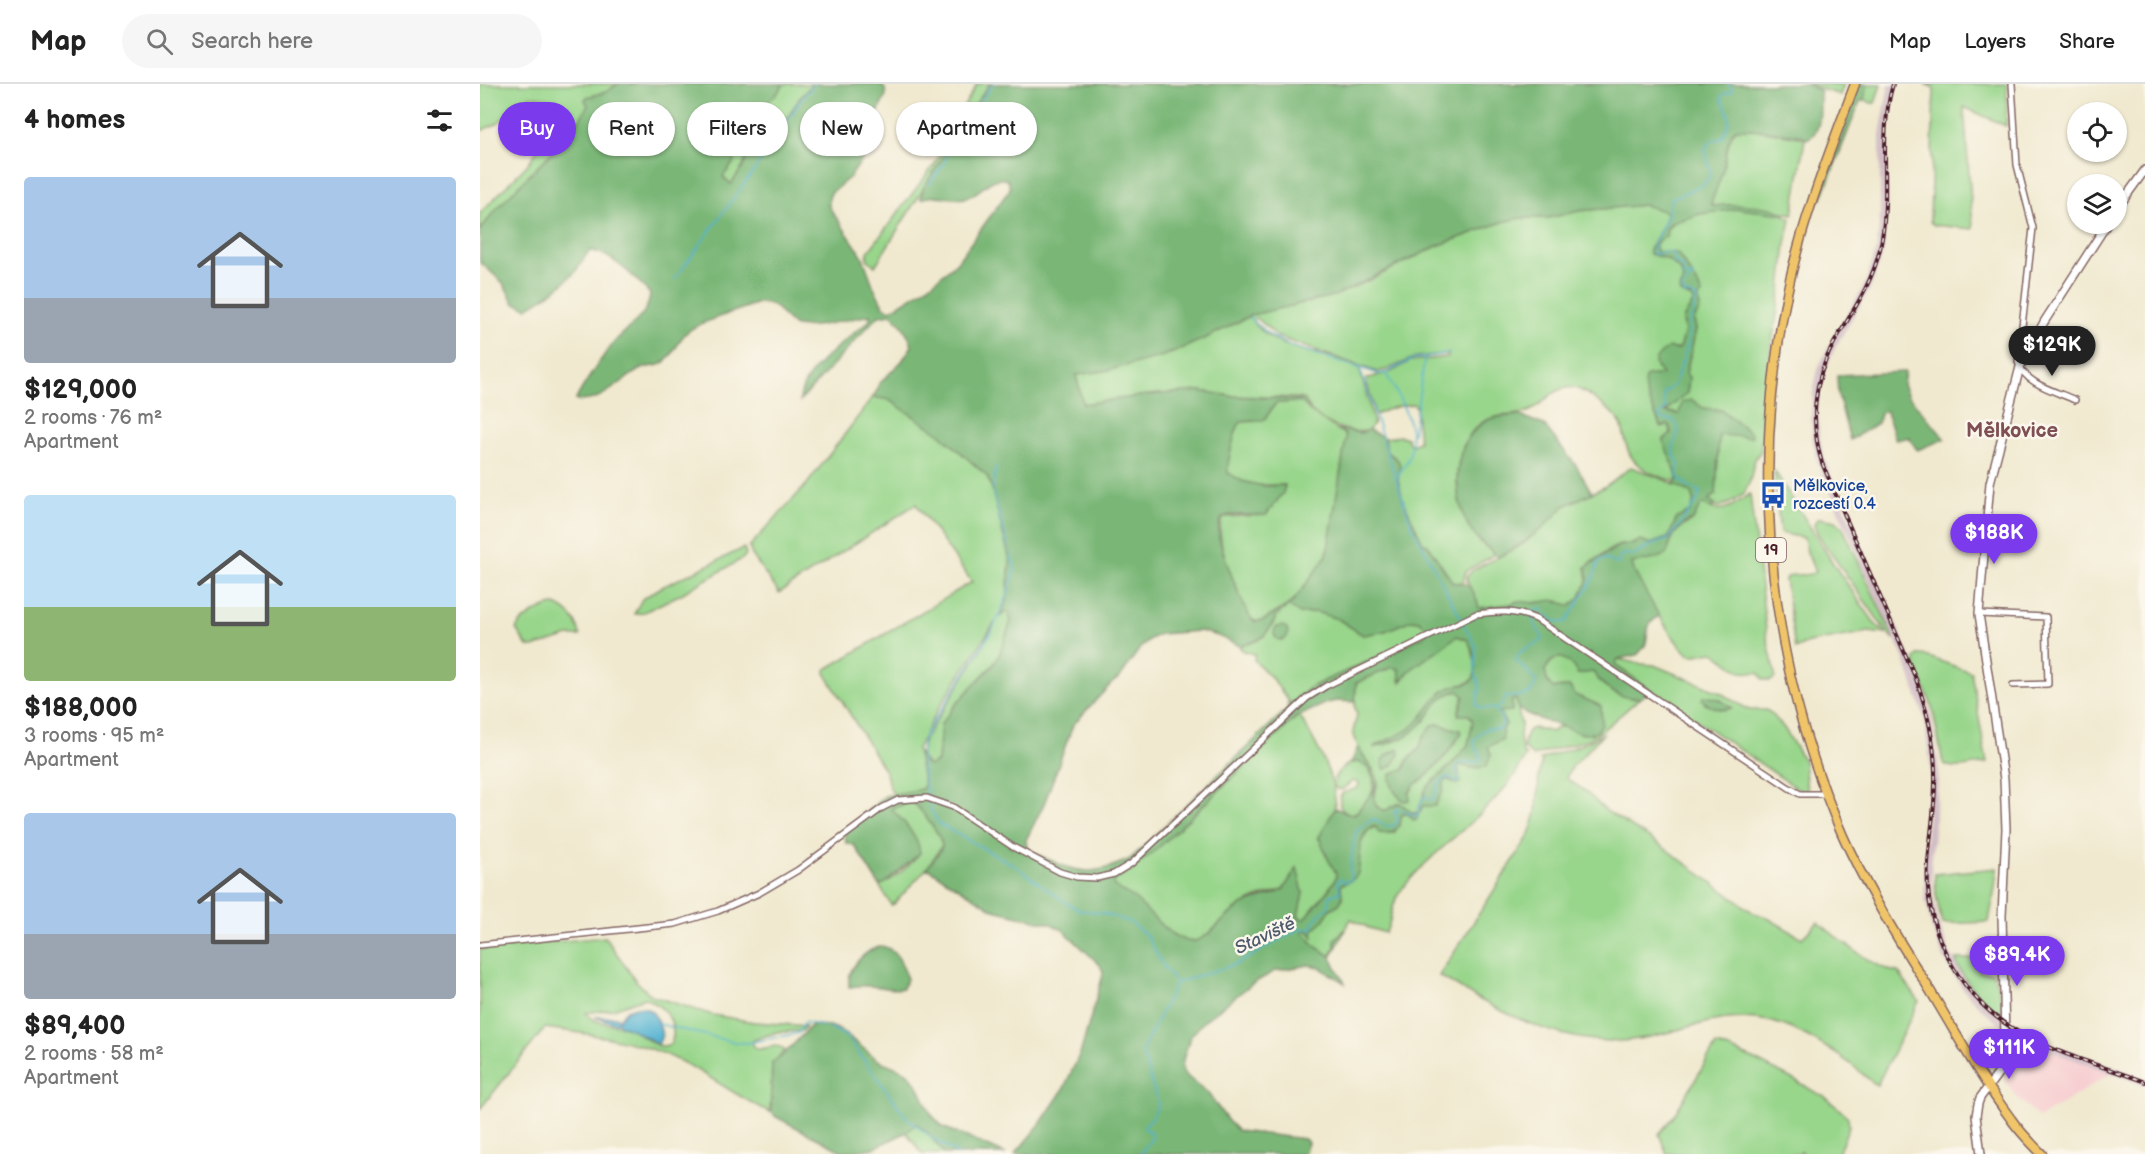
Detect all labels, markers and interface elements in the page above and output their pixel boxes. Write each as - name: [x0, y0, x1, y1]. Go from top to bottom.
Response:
- search box: [122, 14, 542, 68]
- text: Map: [30, 25, 86, 58]
- icon: search: [143, 25, 176, 58]
- text: Search here: [191, 28, 313, 55]
- text: Map: [1889, 29, 1931, 54]
- text: Layers: [1964, 29, 2026, 54]
- text: Share: [2059, 29, 2115, 54]
- chip: Buy: [498, 102, 576, 156]
- chip: Rent: [588, 102, 675, 156]
- chip: Filters: [687, 102, 788, 156]
- chip: New: [800, 102, 884, 156]
- chip: Apartment: [896, 102, 1037, 156]
- map controls: [2067, 102, 2127, 234]
- button: locate: [2067, 102, 2127, 162]
- icon: filters: [423, 104, 456, 137]
- text: 4 homes: [24, 105, 125, 136]
- button: layers: [2067, 174, 2127, 234]
- icon: home: [186, 216, 294, 324]
- pin: $129K: [2010, 326, 2094, 377]
- text: $129K: [2023, 333, 2081, 357]
- text: $129,000: [24, 375, 137, 406]
- text: 2 rooms · 76 m²: [24, 406, 162, 430]
- district label: Mělkovice: [1966, 419, 2058, 443]
- text: Apartment: [24, 430, 119, 454]
- place label: Mělkovice, rozcestí 0.4: [1793, 477, 1876, 514]
- bus stop icon: Mělkovice, rozcestí 0.4: [1758, 480, 1788, 510]
- pin: $188K: [1952, 514, 2036, 565]
- text: $188K: [1964, 521, 2024, 545]
- icon: home: [186, 534, 294, 642]
- road number: 19: [1756, 538, 1786, 562]
- text: $188,000: [24, 693, 138, 724]
- text: 3 rooms · 95 m²: [24, 724, 164, 748]
- text: Apartment: [24, 748, 119, 772]
- icon: home: [186, 852, 294, 960]
- water label: Staviště: [1231, 913, 1299, 959]
- pin: $89.4K: [1968, 936, 2066, 987]
- text: $89.4K: [1984, 943, 2050, 967]
- text: $89,400: [24, 1011, 125, 1042]
- pin: $111K: [1967, 1029, 2051, 1080]
- text: $111K: [1983, 1036, 2035, 1060]
- text: 2 rooms · 58 m²: [24, 1042, 164, 1066]
- text: Apartment: [24, 1066, 119, 1090]

